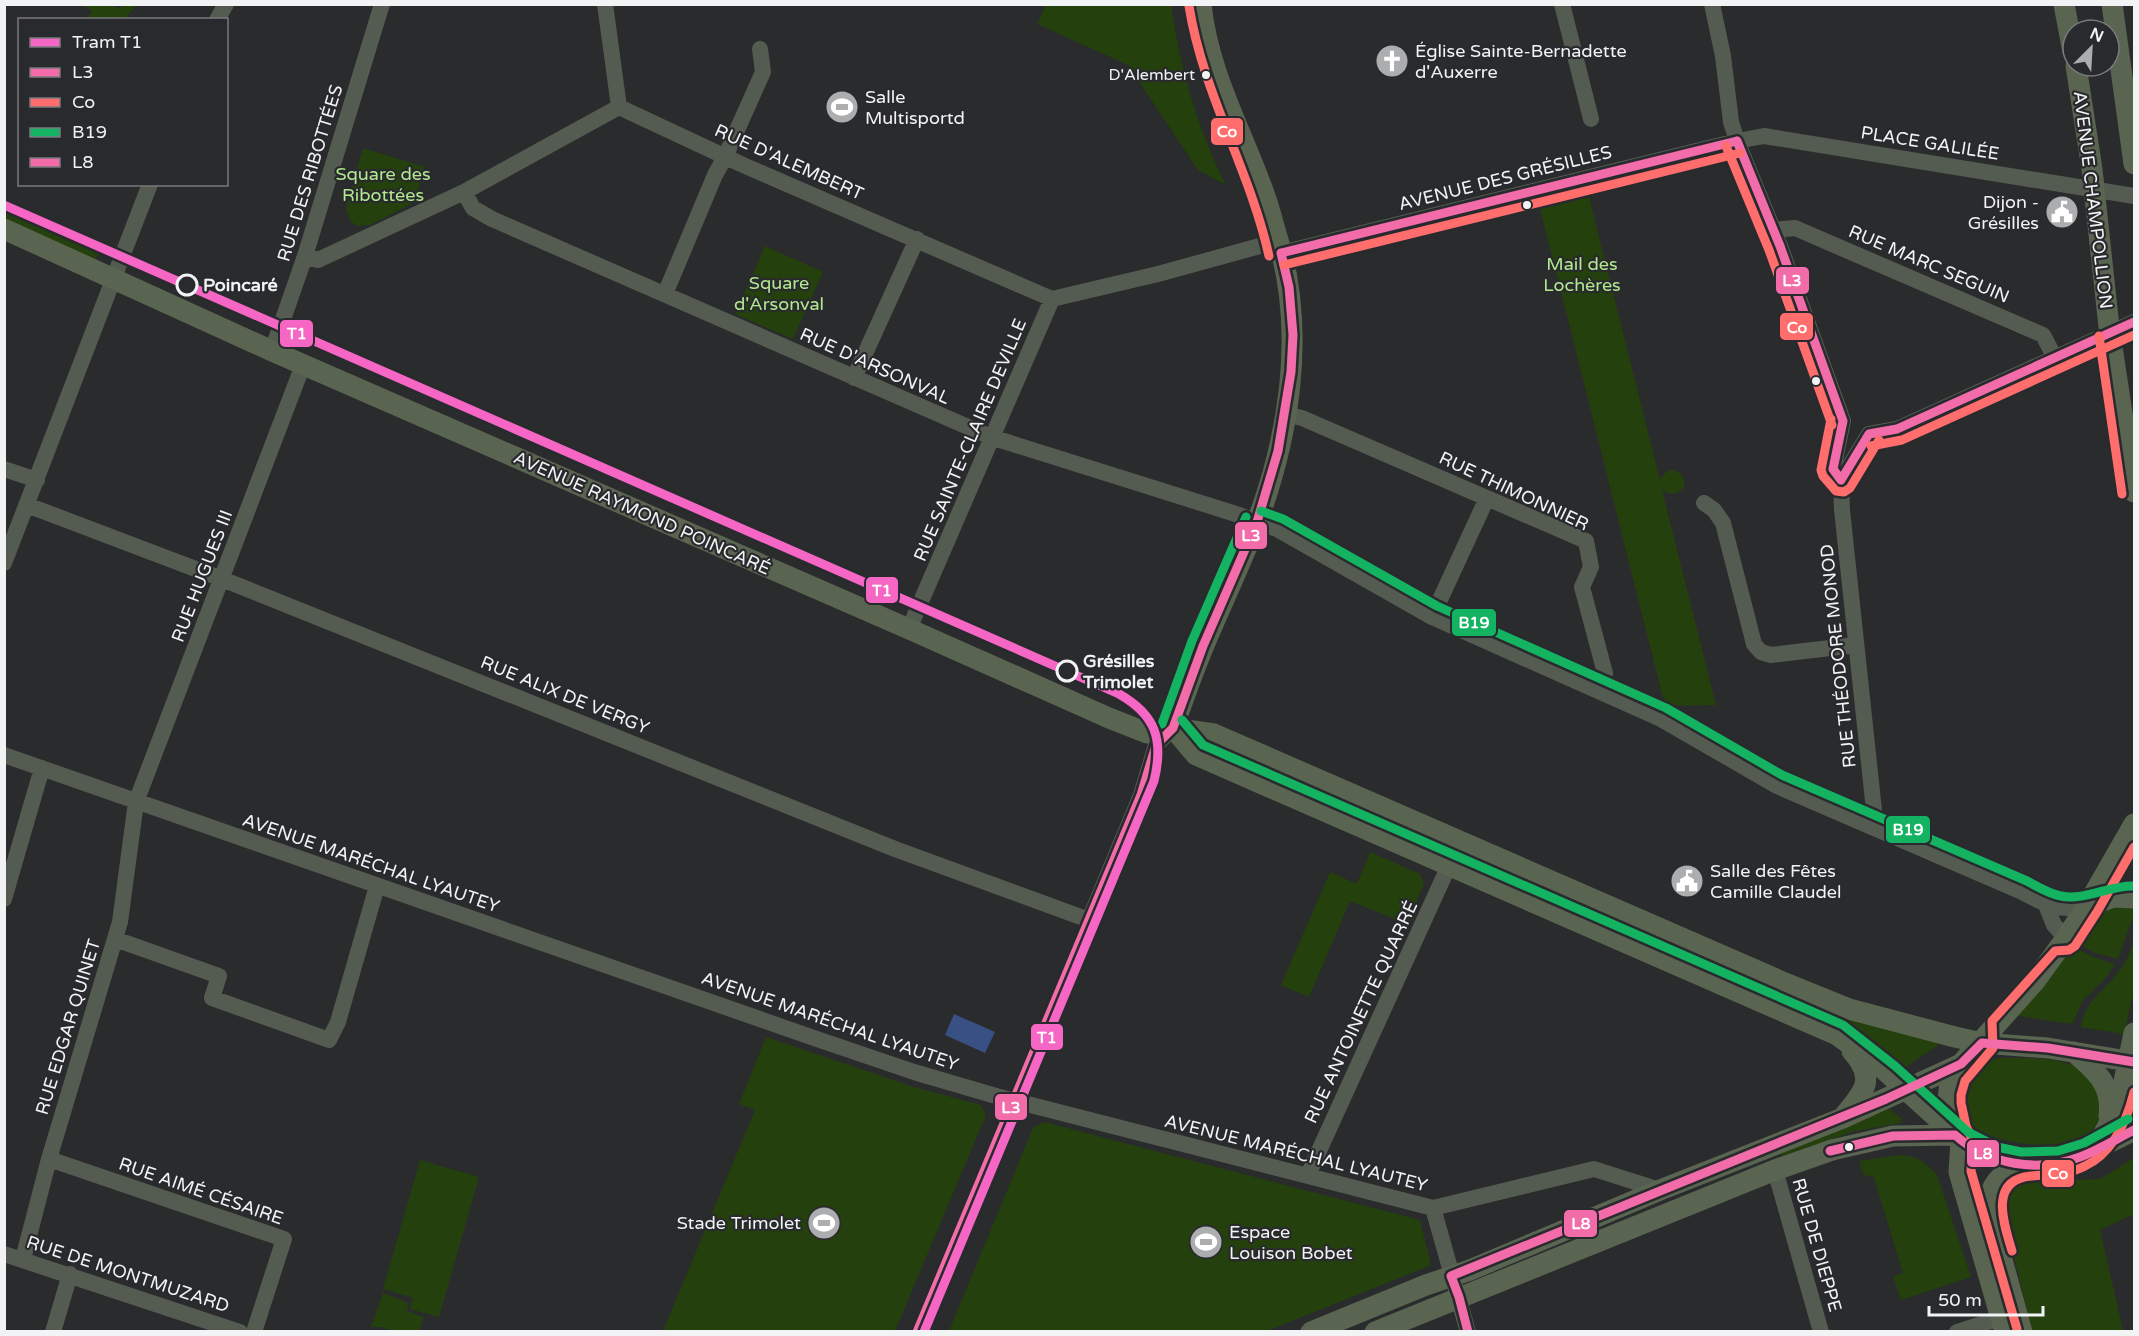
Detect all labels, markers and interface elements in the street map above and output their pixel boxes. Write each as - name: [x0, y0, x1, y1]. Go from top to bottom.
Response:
- legend: [18, 18, 228, 186]
- north arrow: [2061, 18, 2121, 78]
- text: N: [2087, 23, 2107, 47]
- text: Tram T1: [72, 31, 142, 53]
- place label: Église Sainte-Bernadette d'Auxerre: [1415, 40, 1627, 83]
- church icon: Église Sainte-Bernadette d'Auxerre: [1374, 43, 1410, 79]
- text: L3: [72, 61, 94, 83]
- place label: D'Alembert: [1108, 65, 1195, 85]
- marker: D'Alembert: [1200, 69, 1212, 81]
- street label: RUE DES RIBOTTÉES: [273, 82, 347, 264]
- place label: Salle Multisportd: [865, 86, 965, 129]
- sports icon: Salle Multisportd: [824, 89, 860, 125]
- street label: AVENUE CHAMPOLLION: [2069, 90, 2117, 310]
- text: Co: [72, 91, 95, 113]
- line badge: Co: [1210, 117, 1244, 146]
- street label: RUE D'ALEMBERT: [711, 119, 867, 205]
- text: B19: [72, 121, 107, 143]
- street label: PLACE GALILÉE: [1859, 121, 2001, 165]
- text: Co: [1217, 122, 1238, 142]
- street label: AVENUE DES GRÉSILLES: [1396, 141, 1614, 215]
- text: L8: [72, 151, 94, 173]
- park label: Square des Ribottées: [335, 163, 431, 206]
- place label: Dijon - Grésilles: [1968, 191, 2039, 234]
- public building icon: Dijon - Grésilles: [2044, 194, 2080, 230]
- unlabelled marker: [1521, 199, 1533, 211]
- street label: RUE MARC SEGUIN: [1845, 220, 2013, 308]
- park label: Mail des Lochères: [1543, 253, 1621, 296]
- line badge: L3: [1775, 266, 1810, 295]
- text: L3: [1782, 271, 1802, 291]
- park label: Square d'Arsonval: [734, 272, 824, 315]
- marker: Poincaré: [176, 274, 198, 296]
- place label: Poincaré: [203, 274, 278, 296]
- line badge: Co: [1779, 312, 1814, 341]
- street label: RUE SAINTE-CLAIRE DEVILLE: [909, 315, 1031, 565]
- text: Co: [1787, 318, 1808, 338]
- line badge: T1: [279, 319, 314, 348]
- street label: RUE D'ARSONVAL: [797, 323, 954, 409]
- text: T1: [286, 324, 307, 344]
- unlabelled marker: [1810, 375, 1822, 387]
- street label: AVENUE RAYMOND POINCARÉ: [510, 446, 774, 580]
- street label: RUE THIMONNIER: [1436, 447, 1592, 535]
- street label: RUE HUGUES III: [167, 507, 237, 645]
- line badge: L3: [1234, 521, 1268, 550]
- text: L3: [1241, 526, 1261, 546]
- street label: RUE THÉODORE MONOD: [1815, 543, 1861, 769]
- line badge: T1: [865, 576, 899, 604]
- text: T1: [871, 581, 892, 601]
- line badge: B19: [1451, 608, 1497, 637]
- text: B19: [1458, 613, 1490, 633]
- place label: Grésilles Trimolet: [1082, 650, 1155, 693]
- street label: RUE ALIX DE VERGY: [477, 651, 653, 739]
- marker: Grésilles Trimolet: [1056, 660, 1078, 682]
- street label: AVENUE MARÉCHAL LYAUTEY: [240, 809, 503, 918]
- line badge: B19: [1885, 815, 1931, 844]
- text: B19: [1892, 820, 1924, 840]
- place label: Salle des Fêtes Camille Claudel: [1710, 860, 1842, 903]
- public building icon: Salle des Fêtes Camille Claudel: [1669, 863, 1705, 899]
- street label: RUE ANTOINETTE QUARRÉ: [1300, 897, 1422, 1127]
- street label: RUE EDGAR QUINET: [31, 937, 105, 1117]
- street label: AVENUE MARÉCHAL LYAUTEY: [699, 967, 962, 1076]
- line badge: T1: [1030, 1023, 1064, 1051]
- text: T1: [1036, 1028, 1057, 1048]
- line badge: L3: [994, 1093, 1028, 1121]
- text: L3: [1001, 1098, 1021, 1118]
- street label: AVENUE MARÉCHAL LYAUTEY: [1162, 1110, 1430, 1196]
- line badge: L8: [1966, 1139, 2000, 1168]
- unlabelled marker: [1843, 1141, 1855, 1153]
- text: L8: [1973, 1144, 1993, 1164]
- street label: RUE AIMÉ CÉSAIRE: [116, 1152, 286, 1230]
- line badge: Co: [2041, 1159, 2075, 1188]
- text: Co: [2048, 1164, 2069, 1184]
- street label: RUE DE DIEPPE: [1787, 1176, 1847, 1314]
- sports icon: Stade Trimolet: [806, 1205, 842, 1241]
- line badge: L8: [1563, 1209, 1598, 1238]
- place label: Stade Trimolet: [677, 1212, 801, 1234]
- text: L8: [1571, 1214, 1591, 1234]
- place label: Espace Louison Bobet: [1229, 1221, 1353, 1264]
- sports icon: Espace Louison Bobet: [1188, 1224, 1224, 1260]
- street label: RUE DE MONTMUZARD: [24, 1231, 232, 1317]
- scale bar: [1929, 1279, 2043, 1317]
- text: 50 m: [1938, 1289, 1982, 1311]

